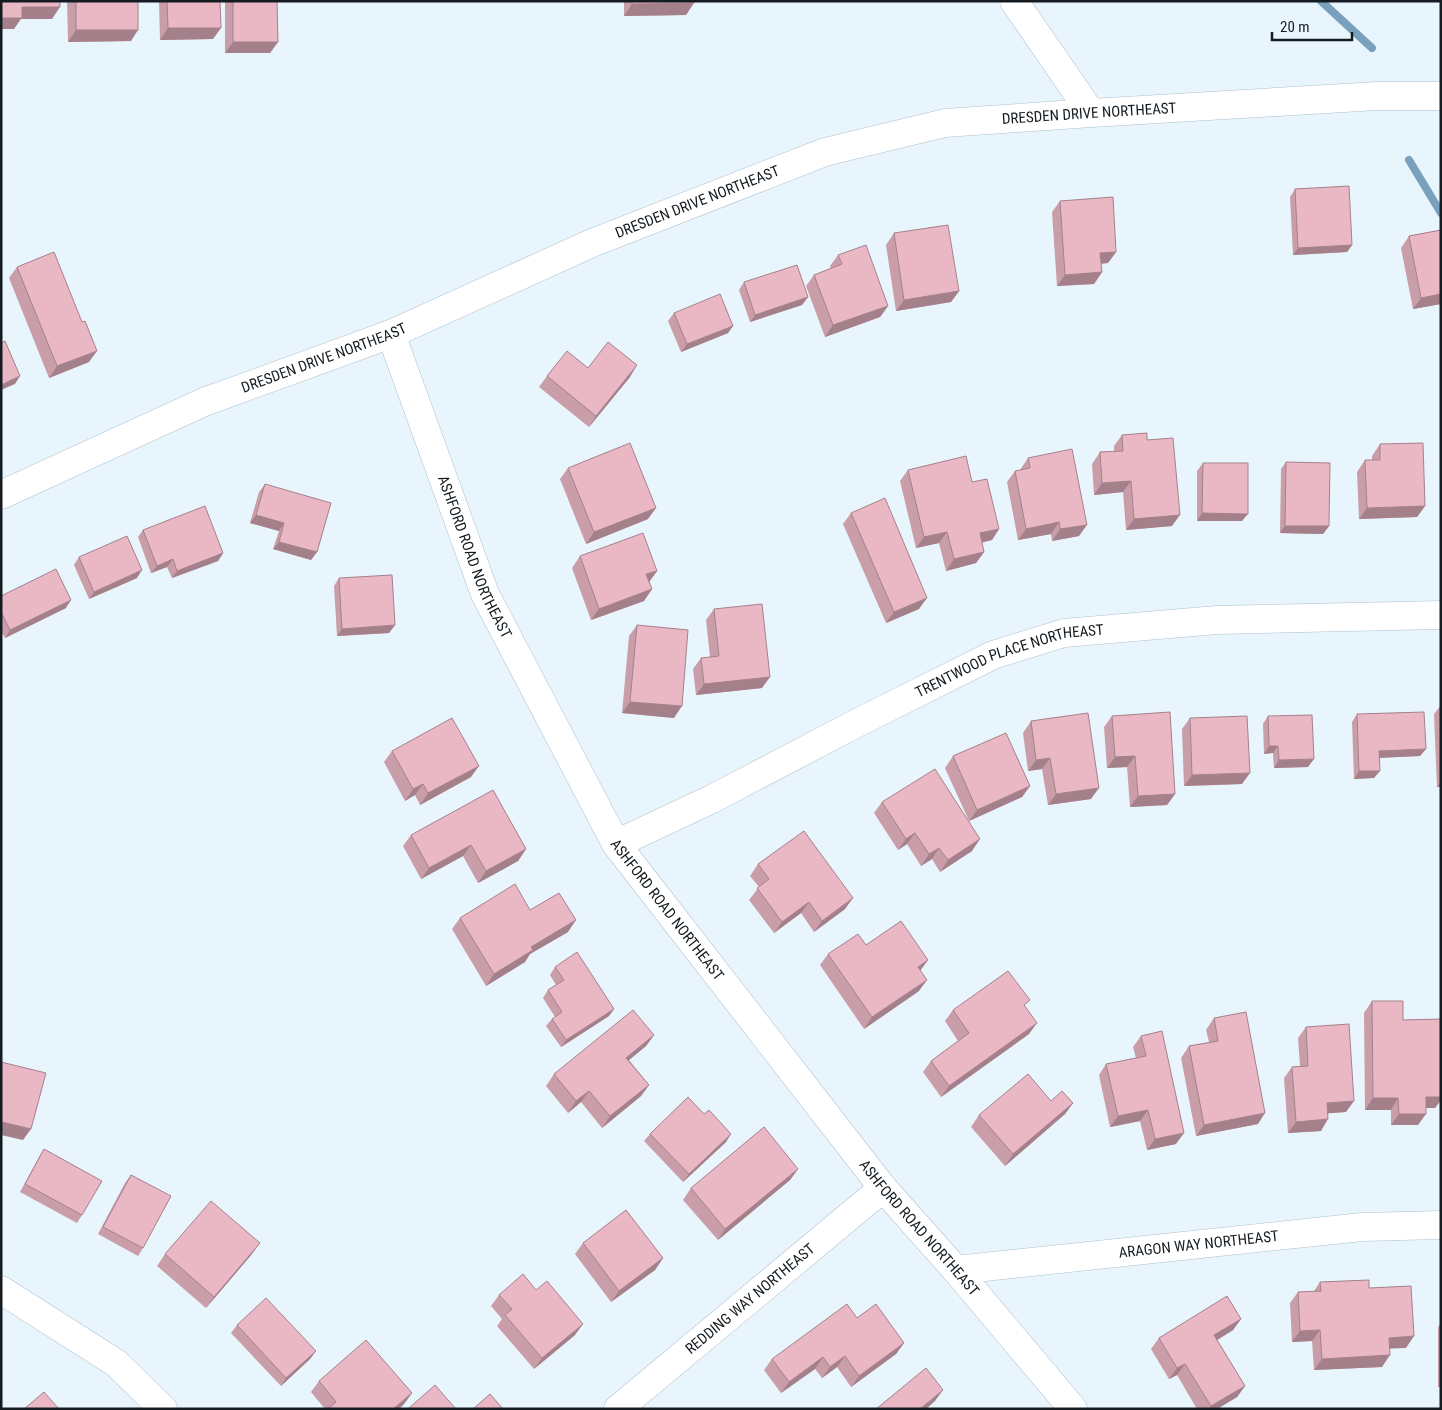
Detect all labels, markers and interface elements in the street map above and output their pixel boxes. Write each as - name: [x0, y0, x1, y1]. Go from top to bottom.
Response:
- scale bar: [1272, 10, 1352, 42]
- text: 20 m: [1280, 18, 1310, 36]
- street label: DRESDEN DRIVE NORTHEAST: [1001, 99, 1177, 128]
- street label: DRESDEN DRIVE NORTHEAST: [613, 162, 782, 242]
- street label: DRESDEN DRIVE NORTHEAST: [239, 319, 410, 397]
- street label: ASHFORD ROAD NORTHEAST: [434, 473, 516, 641]
- street label: TRENTWOOD PLACE NORTHEAST: [912, 621, 1105, 701]
- street label: ASHFORD ROAD NORTHEAST: [607, 836, 728, 984]
- street label: ASHFORD ROAD NORTHEAST: [856, 1156, 983, 1300]
- street label: ARAGON WAY NORTHEAST: [1118, 1227, 1280, 1262]
- street label: REDDING WAY NORTHEAST: [682, 1240, 819, 1358]

